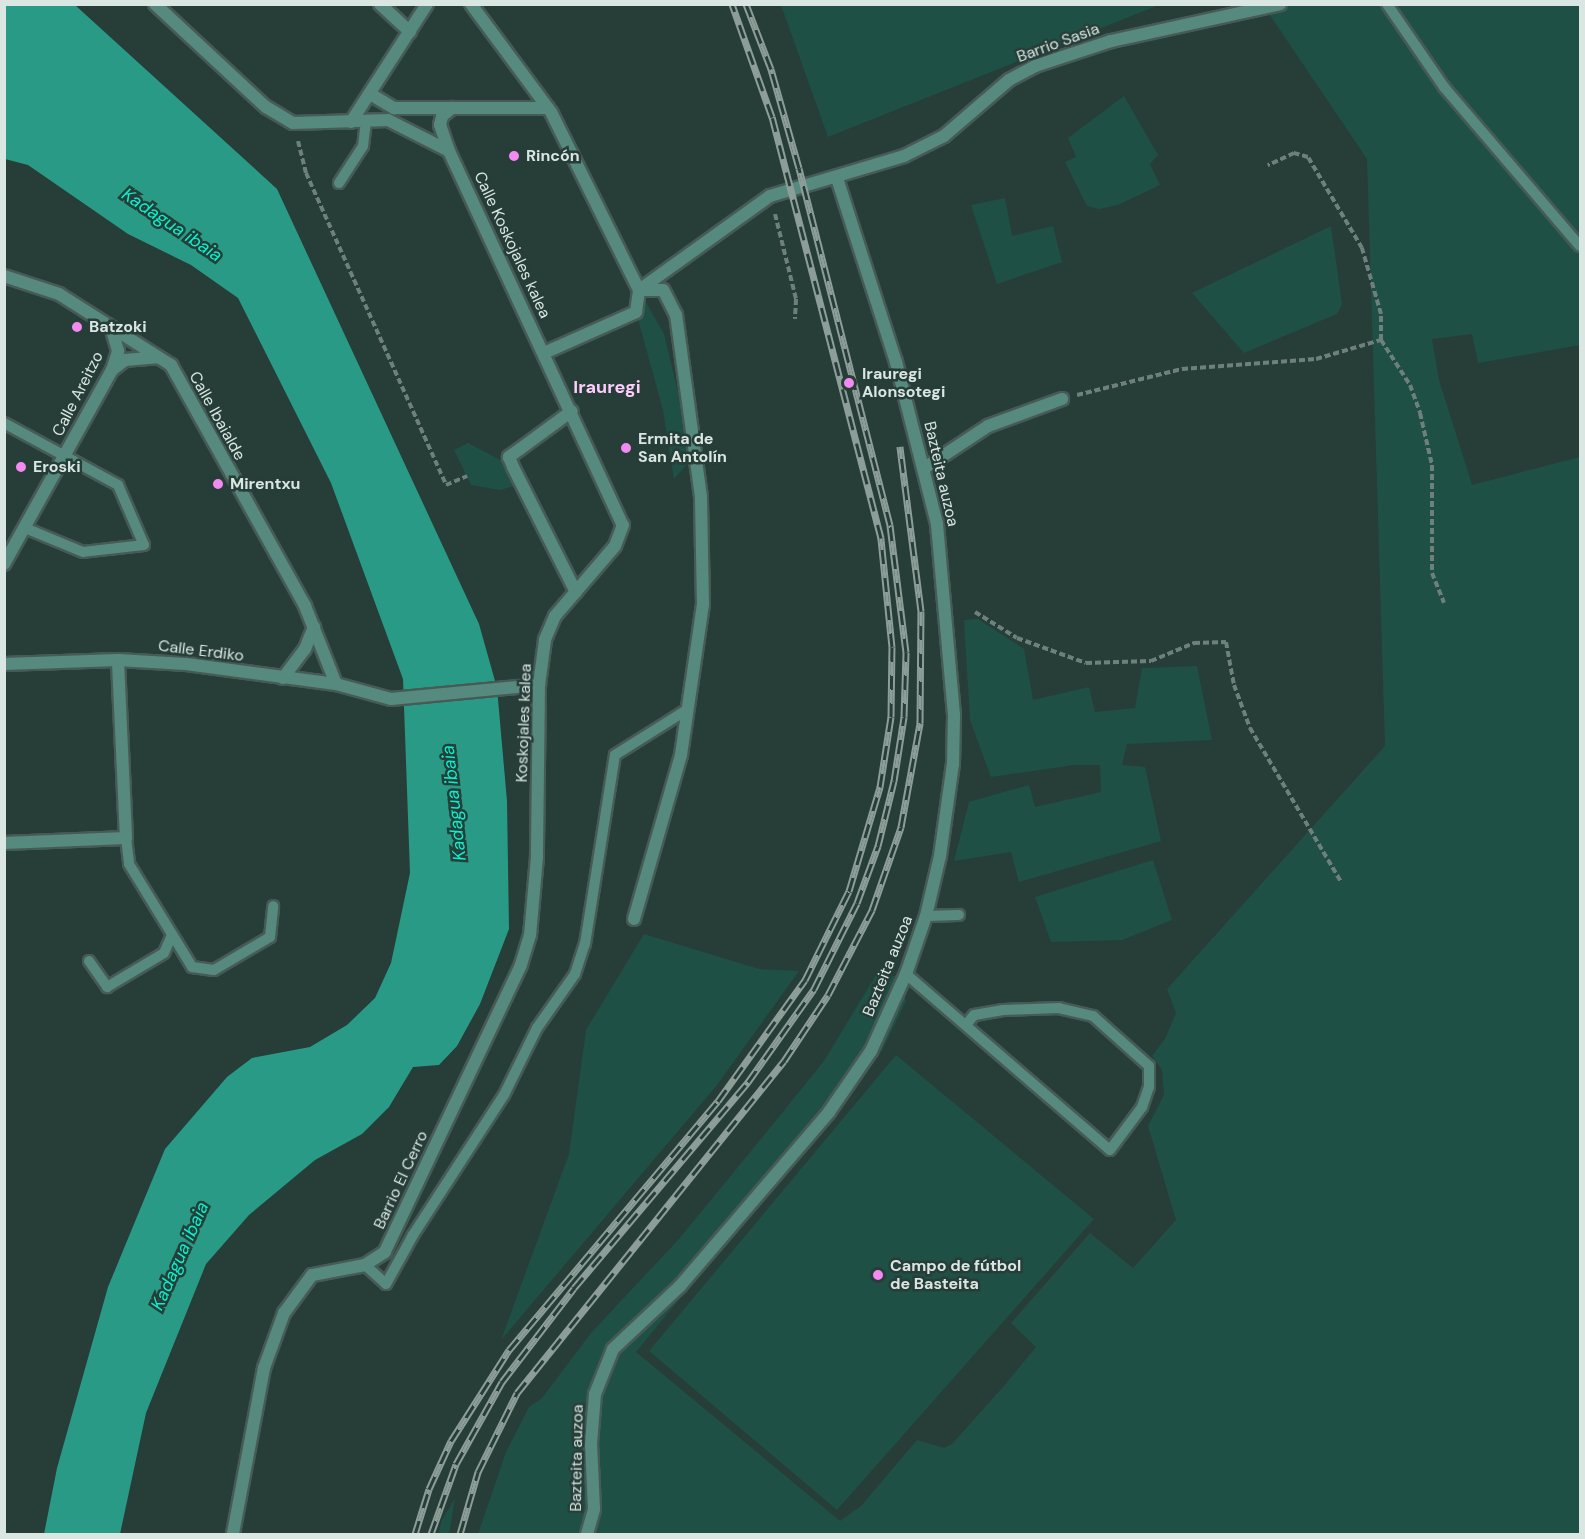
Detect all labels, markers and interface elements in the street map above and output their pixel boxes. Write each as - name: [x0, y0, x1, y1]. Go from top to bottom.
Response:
- street label: Barrio Sasia: [1014, 19, 1102, 67]
- place label: Rincón: [526, 146, 580, 166]
- marker: Rincón: [507, 149, 521, 163]
- street label: Calle Koskojales kalea: [470, 169, 554, 321]
- water label: Kadagua ibaia: [118, 184, 226, 266]
- place label: Batzoki: [89, 317, 147, 337]
- marker: Batzoki: [70, 320, 84, 334]
- street label: Calle Areitzo: [48, 348, 108, 440]
- place label: Irauregi Alonsotegi: [862, 364, 945, 402]
- street label: Calle Ibaialde: [185, 368, 249, 464]
- marker: Irauregi Alonsotegi: [840, 374, 858, 392]
- district label: Irauregi: [573, 376, 641, 398]
- street label: Bazteita auzoa: [920, 420, 962, 528]
- place label: Ermita de San Antolín: [638, 429, 727, 467]
- marker: Ermita de San Antolín: [619, 441, 633, 455]
- place label: Eroski: [33, 457, 81, 477]
- marker: Eroski: [14, 460, 28, 474]
- place label: Mirentxu: [230, 474, 300, 494]
- marker: Mirentxu: [211, 477, 225, 491]
- street label: Calle Erdiko: [157, 636, 245, 666]
- street label: Koskojales kalea: [512, 663, 536, 783]
- water label: Kadagua ibaia: [437, 744, 471, 862]
- street label: Bazteita auzoa: [859, 913, 917, 1019]
- street label: Barrio El Cerro: [370, 1128, 432, 1232]
- water label: Kadagua ibaia: [146, 1198, 214, 1314]
- place label: Campo de fútbol de Basteita: [890, 1256, 1021, 1294]
- marker: Campo de fútbol de Basteita: [871, 1268, 885, 1282]
- street label: Bazteita auzoa: [566, 1404, 588, 1512]

